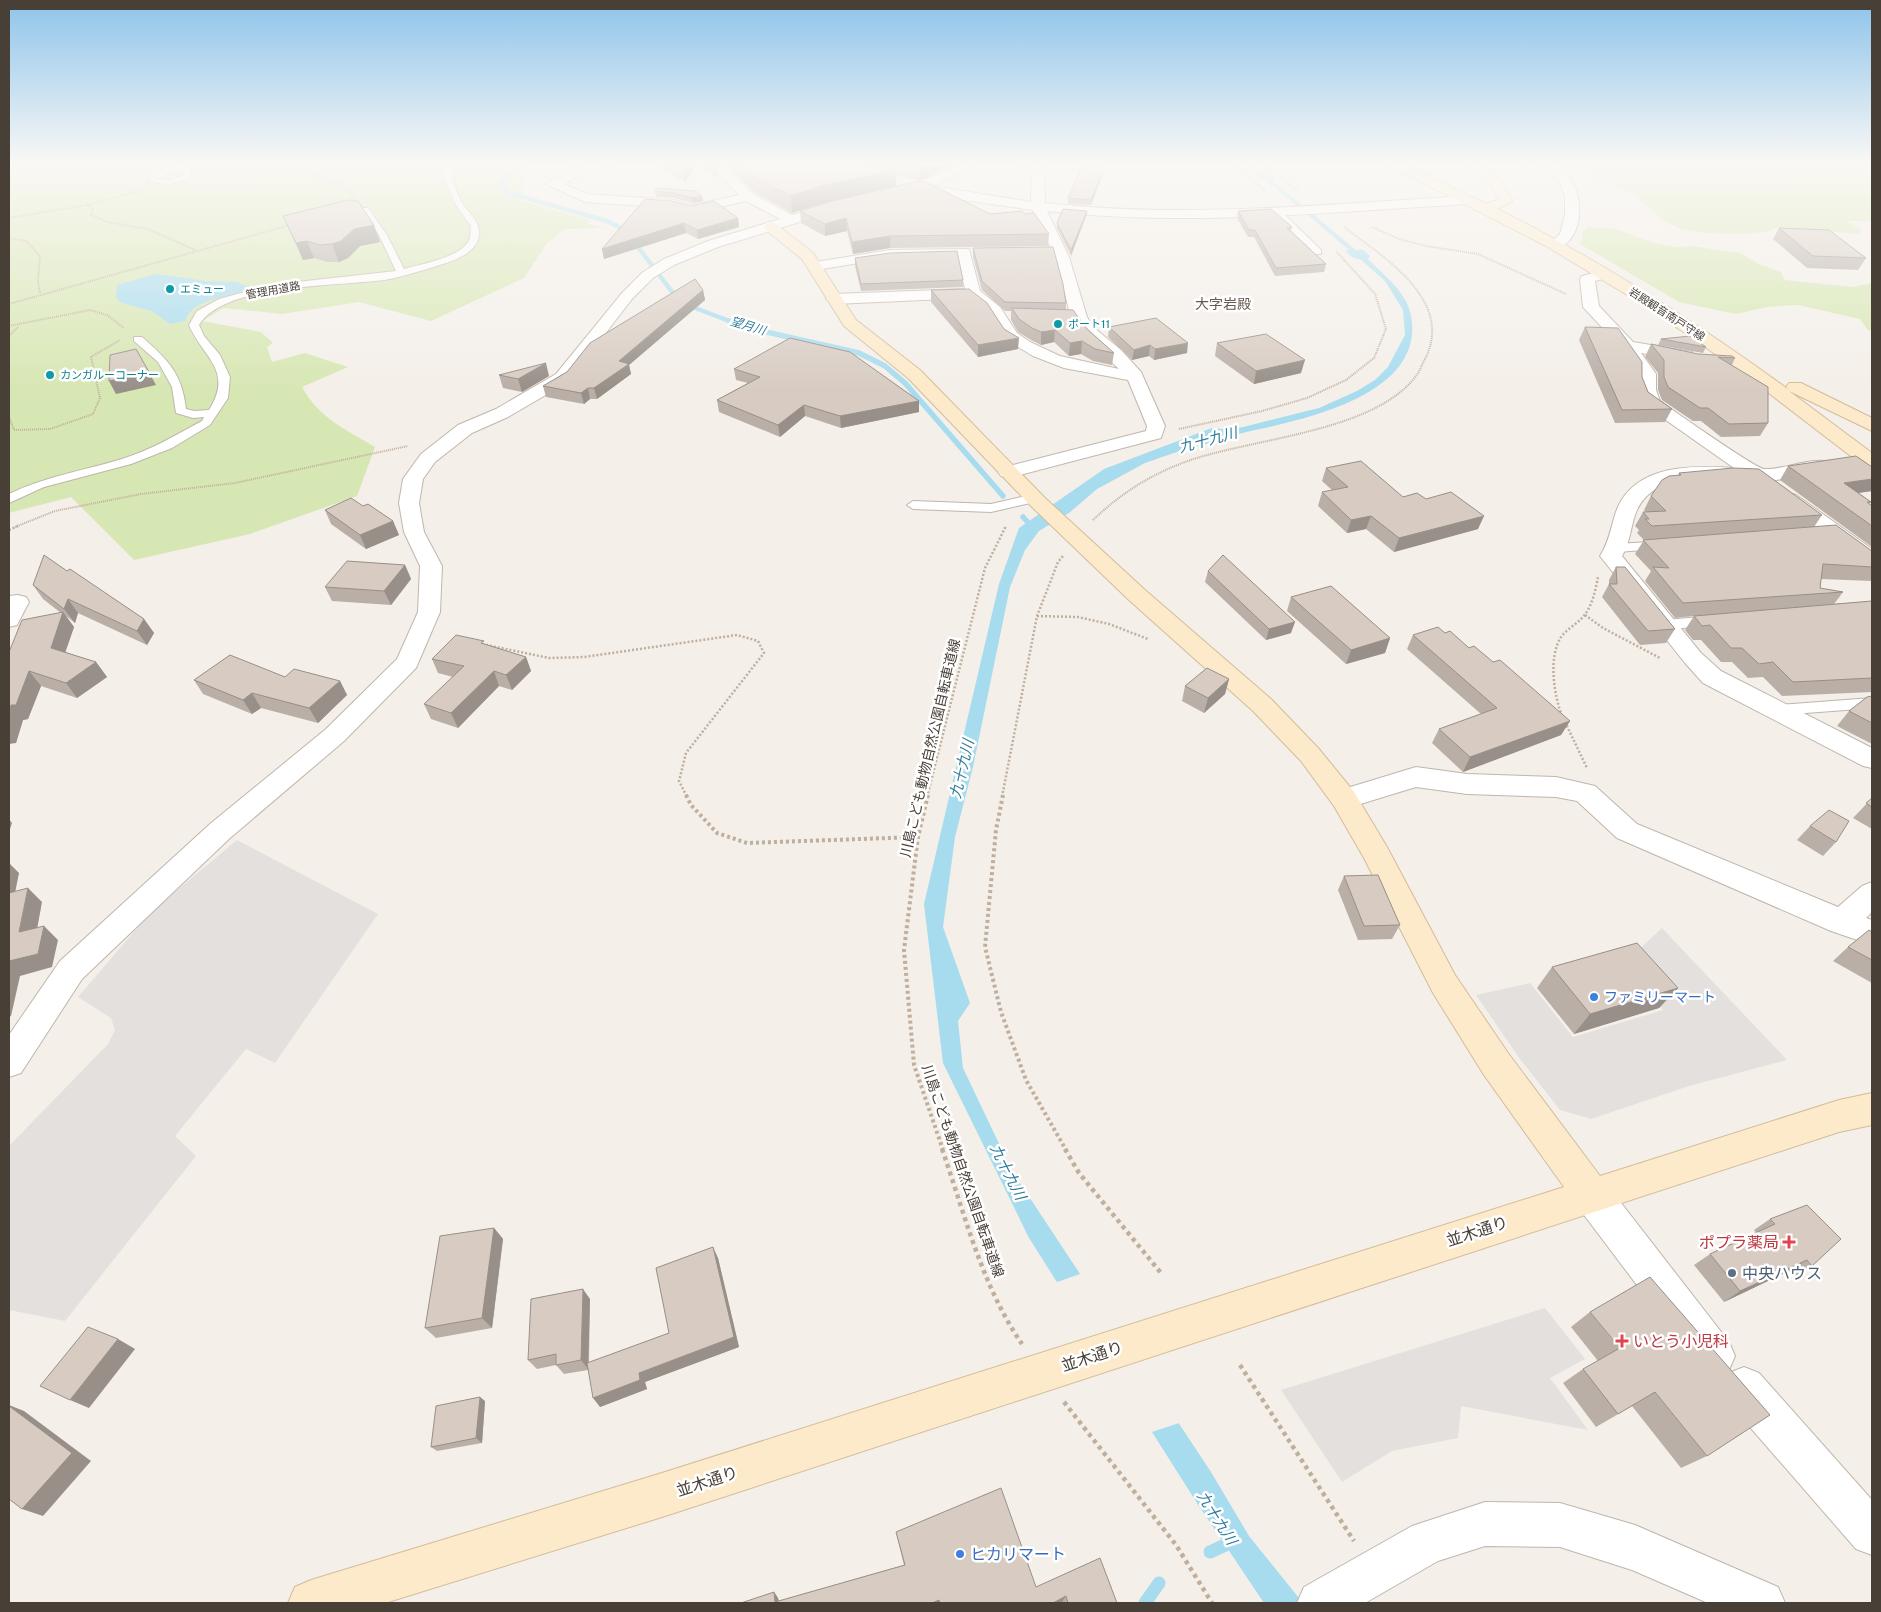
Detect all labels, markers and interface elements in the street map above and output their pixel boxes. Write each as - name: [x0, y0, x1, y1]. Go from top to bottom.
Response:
- street label: 管理用道路: [245, 279, 301, 301]
- marker: エミュー: [164, 283, 176, 295]
- place label: エミュー: [180, 283, 224, 295]
- street label: 岩殿観音南戸守線: [1627, 285, 1707, 343]
- district label: 大字岩殿: [1195, 296, 1251, 312]
- water label: 望月川: [729, 314, 769, 339]
- marker: ポート11: [1052, 318, 1064, 330]
- place label: ポート11: [1068, 318, 1110, 330]
- marker: カンガルーコーナー: [44, 369, 56, 381]
- place label: カンガルーコーナー: [60, 369, 159, 381]
- water label: 九十九川: [1177, 423, 1241, 455]
- street label: 川島こども動物自然公園自転車道線: [897, 637, 963, 859]
- water label: 九十九川: [946, 736, 977, 800]
- place label: ファミリーマート: [1604, 989, 1716, 1005]
- marker: ファミリーマート: [1588, 991, 1600, 1003]
- street label: 川島こども動物自然公園自転車道線: [919, 1062, 1007, 1280]
- water label: 九十九川: [987, 1141, 1031, 1204]
- street label: 並木通り: [1444, 1213, 1511, 1250]
- place label: ポプラ薬局: [1699, 1233, 1779, 1252]
- marker: ポプラ薬局: [1783, 1236, 1795, 1248]
- place label: 中央ハウス: [1742, 1264, 1822, 1283]
- marker: 中央ハウス: [1726, 1267, 1738, 1279]
- place label: いとう小児科: [1633, 1332, 1729, 1351]
- marker: いとう小児科: [1615, 1334, 1629, 1348]
- street label: 並木通り: [1059, 1338, 1126, 1375]
- street label: 並木通り: [674, 1463, 741, 1500]
- water label: 九十九川: [1194, 1488, 1242, 1549]
- place label: ヒカリマート: [970, 1545, 1066, 1564]
- marker: ヒカリマート: [954, 1548, 966, 1560]

